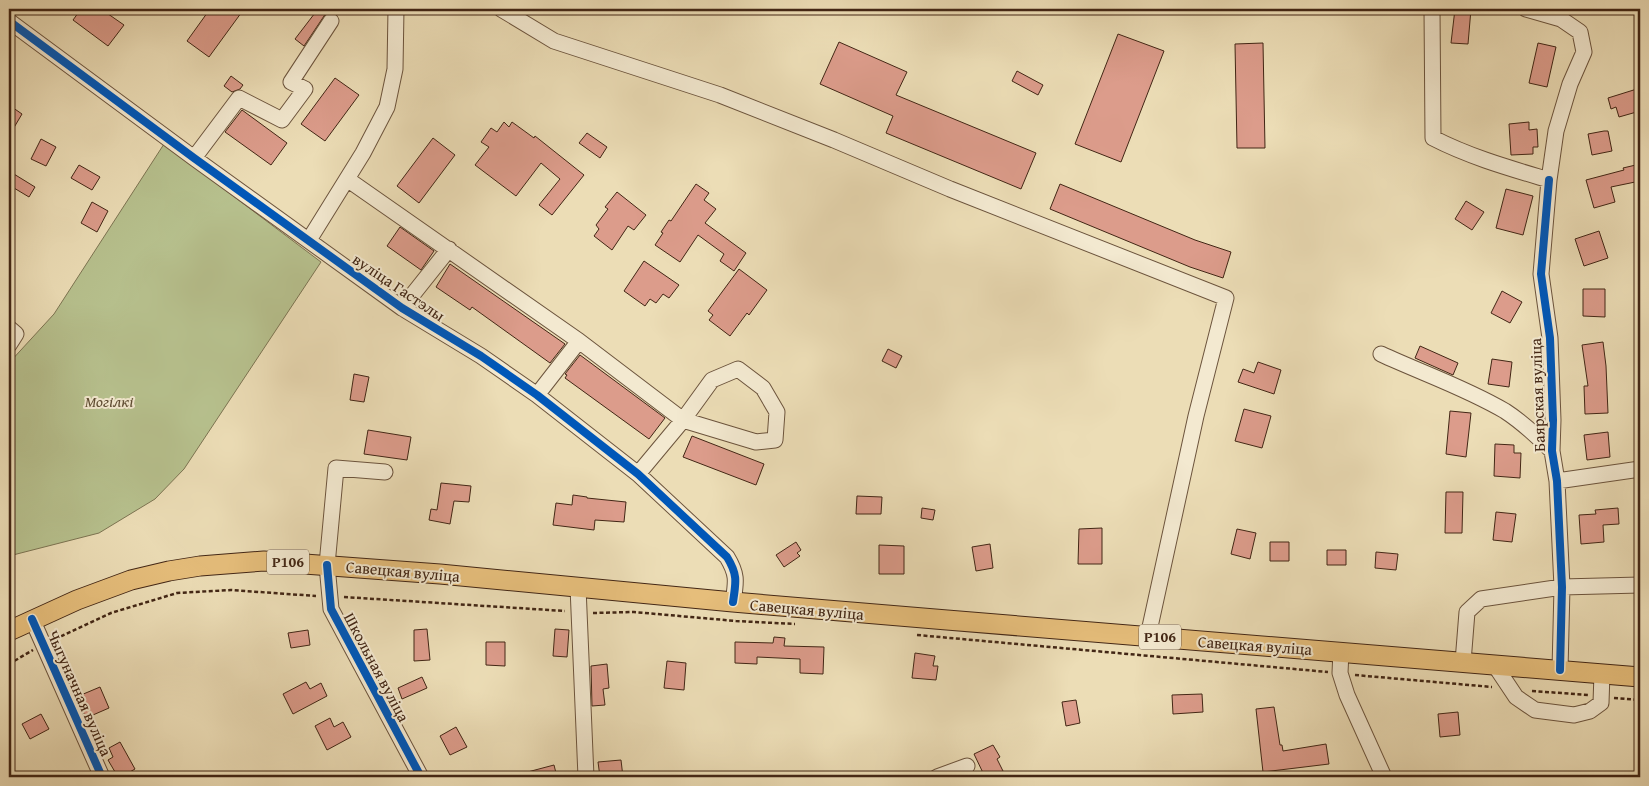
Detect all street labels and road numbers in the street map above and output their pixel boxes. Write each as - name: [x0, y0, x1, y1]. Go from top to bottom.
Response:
- street label: вуліца Гастэлы: [348, 247, 450, 327]
- street label: Баярская вуліца: [1523, 337, 1551, 452]
- road number: Р106: [267, 550, 309, 574]
- street label: Савецкая вуліца: [345, 554, 461, 588]
- street label: Савецкая вуліца: [749, 592, 865, 626]
- street label: Школьная вуліца: [338, 608, 416, 726]
- road number: Р106: [1139, 624, 1181, 650]
- street label: Чыгуначная вуліца: [41, 626, 119, 760]
- street label: Савецкая вуліца: [1197, 629, 1313, 661]

